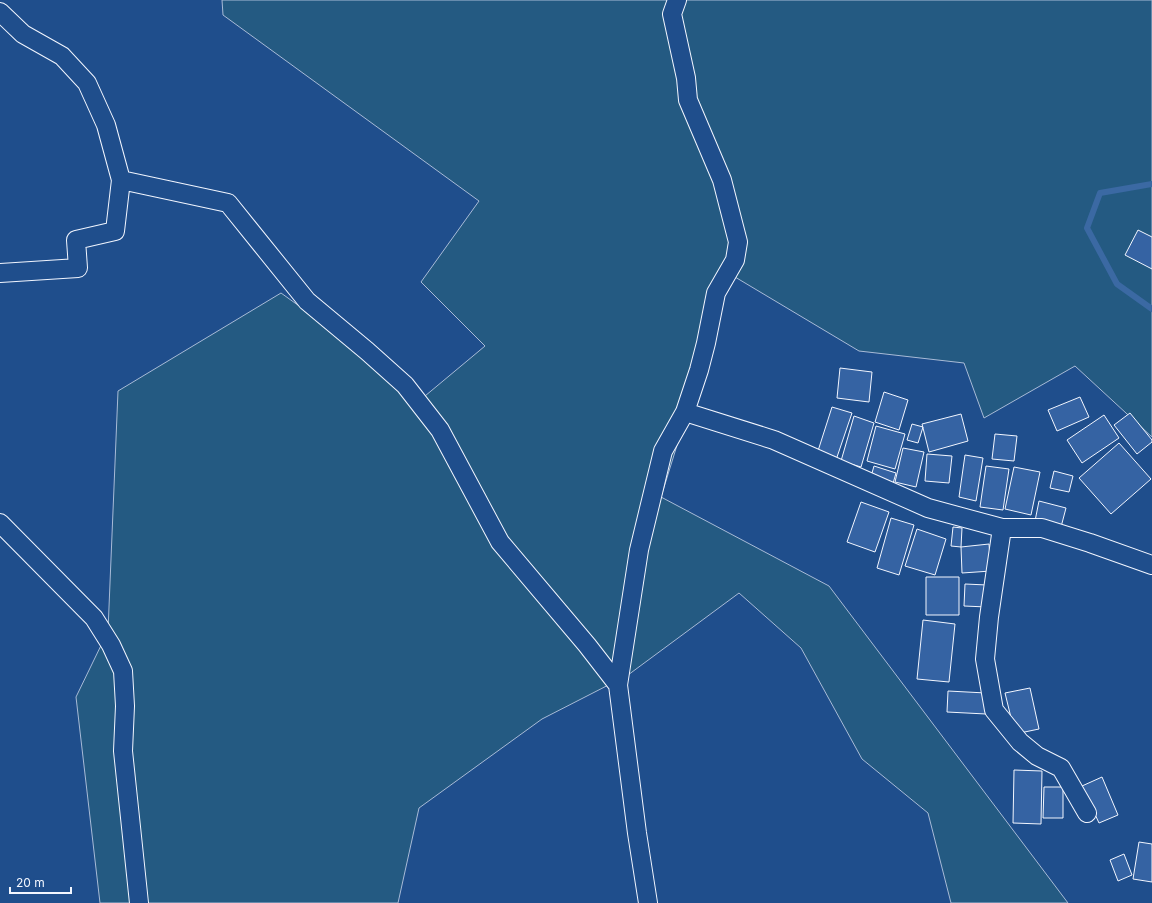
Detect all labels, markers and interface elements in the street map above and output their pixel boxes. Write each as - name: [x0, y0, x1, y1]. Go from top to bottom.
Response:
- scale bar: [10, 869, 71, 895]
- text: 20 m: [16, 875, 45, 890]

